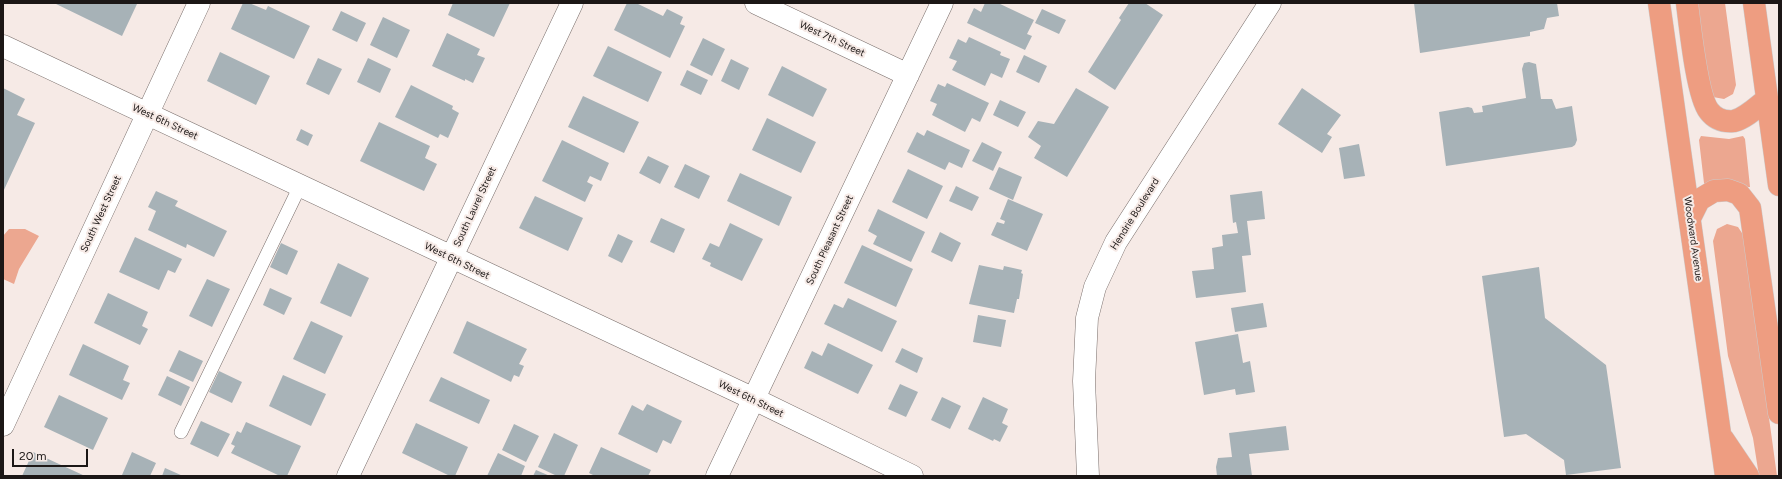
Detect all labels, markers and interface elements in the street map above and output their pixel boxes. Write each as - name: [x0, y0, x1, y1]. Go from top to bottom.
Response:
- street label: West 7th Street: [797, 19, 867, 59]
- street label: West 6th Street: [130, 102, 200, 142]
- street label: South Laurel Street: [451, 165, 499, 249]
- street label: South West Street: [78, 174, 124, 254]
- street label: Hendrie Boulevard: [1108, 176, 1162, 252]
- street label: South Pleasant Street: [804, 193, 856, 287]
- street label: Woodward Avenue: [1681, 196, 1705, 282]
- street label: West 6th Street: [422, 240, 492, 282]
- street label: West 6th Street: [716, 378, 786, 420]
- scale bar: [14, 441, 90, 467]
- text: 20 m: [19, 449, 47, 463]

